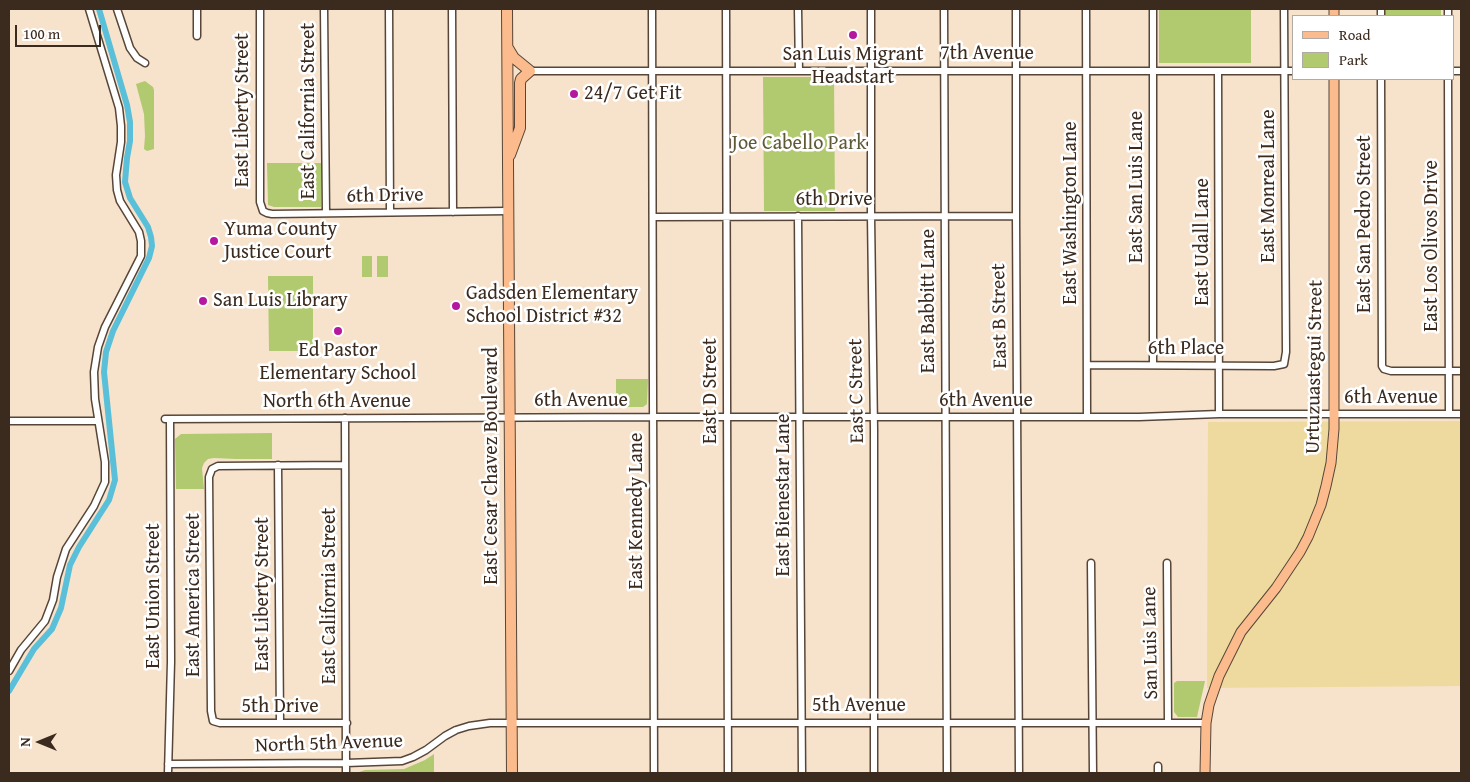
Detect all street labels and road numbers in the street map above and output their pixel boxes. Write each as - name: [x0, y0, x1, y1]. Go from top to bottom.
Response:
- street label: East California Street: [297, 23, 321, 199]
- street label: East Liberty Street: [231, 33, 255, 187]
- street label: 7th Avenue: [940, 42, 1034, 66]
- street label: East Monreal Lane: [1257, 109, 1281, 263]
- street label: East San Luis Lane: [1125, 111, 1149, 263]
- street label: East Washington Lane: [1059, 121, 1083, 305]
- street label: East San Pedro Street: [1353, 135, 1377, 313]
- street label: East Los Olivos Drive: [1420, 160, 1444, 332]
- street label: East Udall Lane: [1191, 178, 1215, 306]
- street label: 6th Drive: [346, 183, 424, 209]
- street label: 6th Drive: [795, 188, 873, 212]
- street label: East Babbitt Lane: [917, 229, 941, 373]
- street label: East B Street: [987, 263, 1013, 369]
- street label: Urtuzuastegui Street: [1301, 280, 1329, 454]
- street label: 6th Place: [1148, 337, 1224, 361]
- street label: East D Street: [699, 338, 723, 444]
- street label: East C Street: [844, 338, 870, 444]
- street label: East Cesar Chavez Boulevard: [480, 347, 504, 585]
- street label: 6th Avenue: [1344, 386, 1438, 410]
- street label: 6th Avenue: [534, 389, 628, 413]
- street label: 6th Avenue: [939, 389, 1033, 413]
- street label: North 6th Avenue: [263, 390, 411, 414]
- street label: East Bienestar Lane: [772, 414, 796, 576]
- street label: East Kennedy Lane: [625, 433, 649, 589]
- street label: East California Street: [318, 508, 342, 684]
- street label: East America Street: [182, 513, 206, 677]
- street label: East Liberty Street: [251, 517, 275, 671]
- street label: East Union Street: [142, 523, 166, 669]
- street label: San Luis Lane: [1138, 586, 1164, 700]
- street label: 5th Avenue: [812, 694, 906, 718]
- street label: 5th Drive: [241, 695, 319, 719]
- street label: North 5th Avenue: [255, 729, 403, 759]

